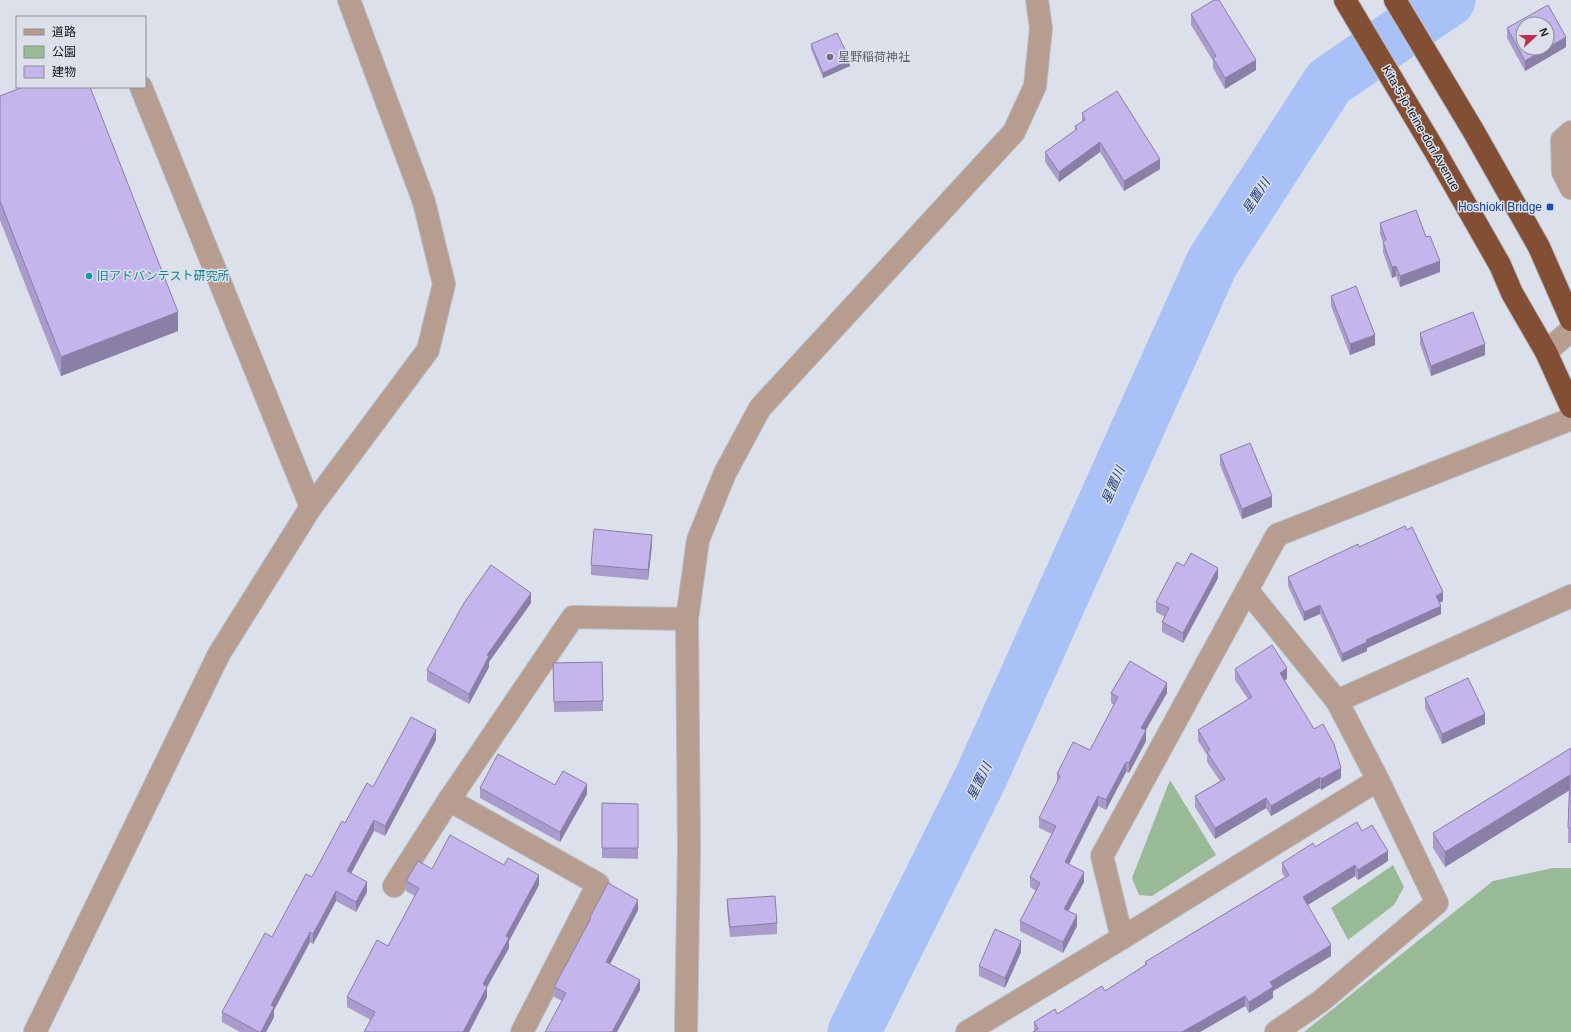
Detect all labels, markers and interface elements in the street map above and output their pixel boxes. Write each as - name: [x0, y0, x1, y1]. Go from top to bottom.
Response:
- legend: [16, 16, 146, 88]
- north arrow: [1515, 16, 1555, 56]
- text: 道路: [52, 25, 76, 39]
- text: N: [1537, 26, 1551, 38]
- text: 公園: [52, 45, 76, 59]
- place label: 星野稲荷神社: [838, 50, 910, 64]
- marker: 星野稲荷神社: [825, 52, 835, 62]
- street label: Kita-5-jo-teine-dori Avenue: [1379, 63, 1463, 193]
- text: 建物: [52, 65, 76, 79]
- water label: 星置川: [1239, 174, 1274, 216]
- place label: Hoshioki Bridge: [1458, 200, 1542, 214]
- marker: Hoshioki Bridge: [1545, 202, 1555, 212]
- place label: 旧アドバンテスト研究所: [97, 269, 230, 283]
- marker: 旧アドバンテスト研究所: [84, 271, 94, 281]
- water label: 星置川: [1098, 462, 1129, 506]
- water label: 星置川: [964, 758, 995, 802]

